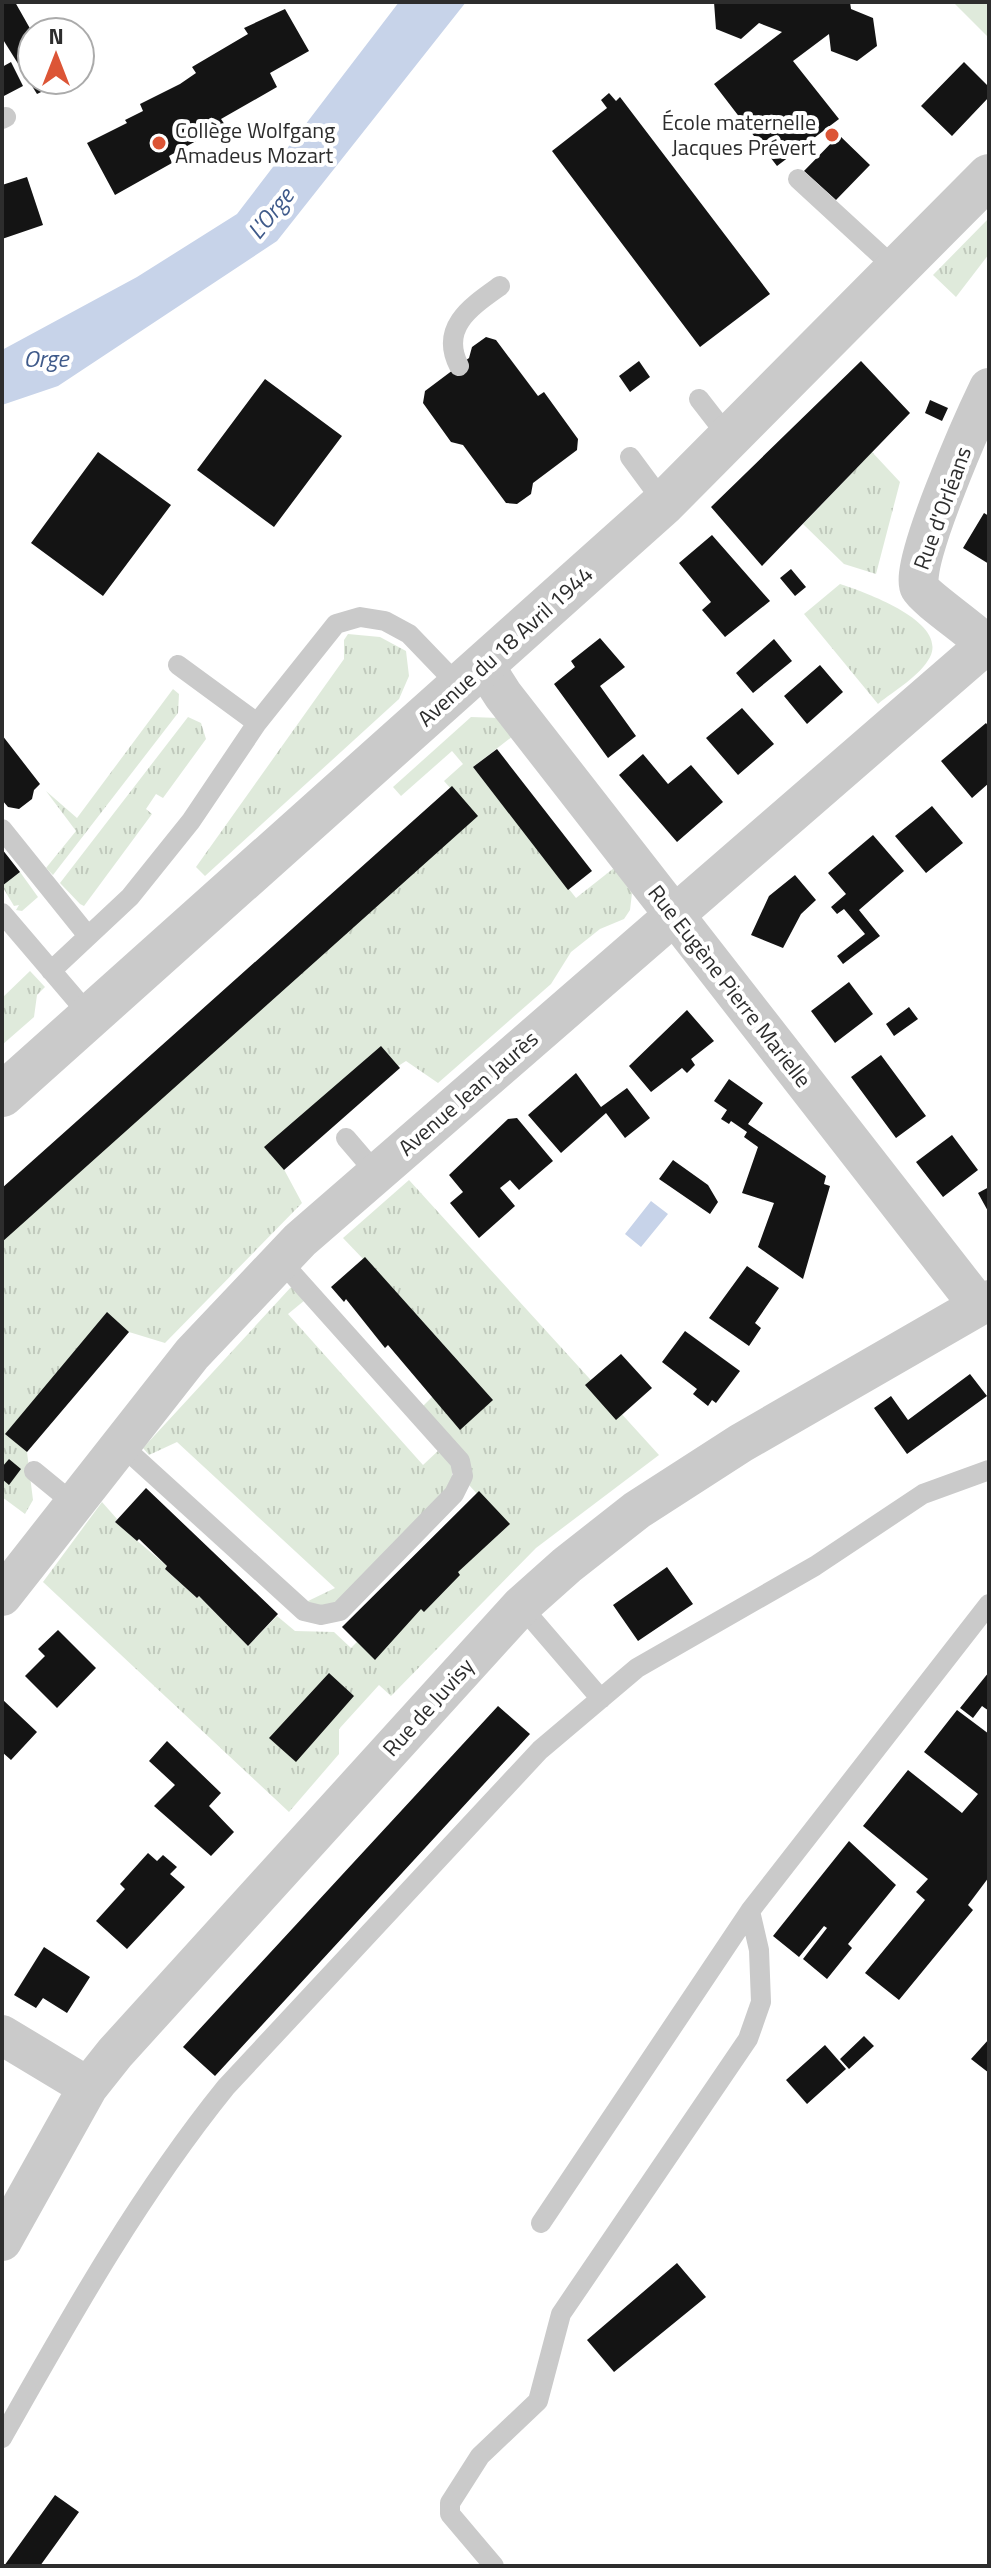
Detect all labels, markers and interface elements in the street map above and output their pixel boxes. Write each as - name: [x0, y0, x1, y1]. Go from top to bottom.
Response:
- north arrow: [16, 16, 96, 96]
- text: N: [48, 19, 64, 53]
- place label: École maternelle Jacques Prévert: [662, 105, 816, 164]
- place label: Collège Wolfgang Amadeus Mozart: [175, 113, 335, 172]
- marker: École maternelle Jacques Prévert: [823, 126, 841, 144]
- marker: Collège Wolfgang Amadeus Mozart: [150, 134, 168, 152]
- water label: L'Orge: [238, 178, 303, 247]
- water label: Orge: [24, 340, 70, 376]
- street label: Rue d'Orléans: [904, 442, 980, 574]
- street label: Avenue du 18 Avril 1944: [410, 558, 600, 734]
- street label: Rue Eugène Pierre Marielle: [640, 877, 820, 1095]
- street label: Avenue Jean Jaurès: [390, 1022, 546, 1164]
- street label: Rue de Juvisy: [374, 1650, 482, 1764]

